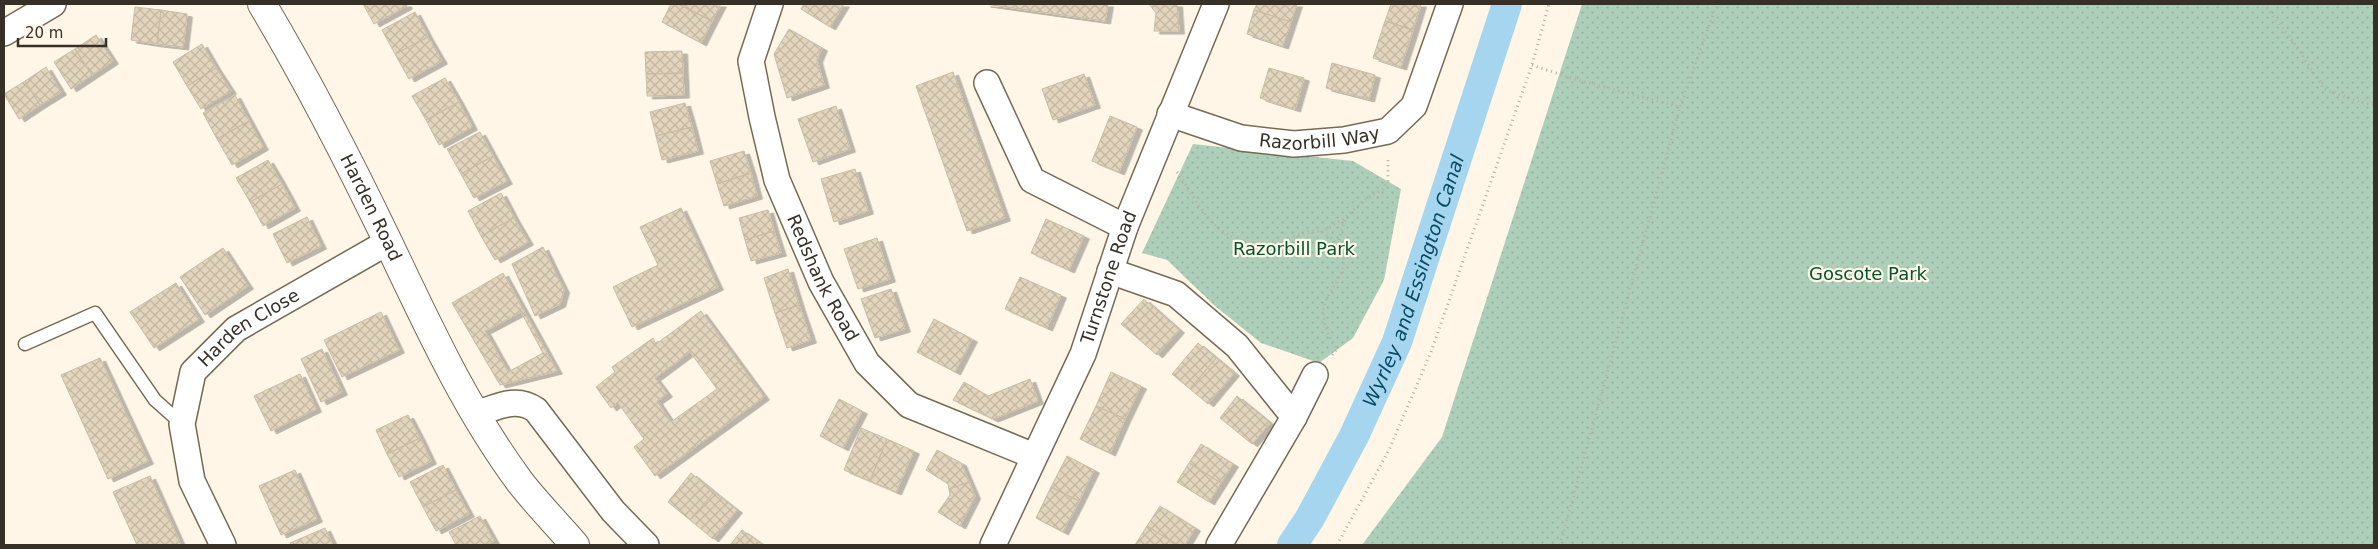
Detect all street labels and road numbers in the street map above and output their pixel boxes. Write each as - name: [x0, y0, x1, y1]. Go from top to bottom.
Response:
- street label: Razorbill Way: [1258, 122, 1382, 154]
- street label: Harden Road: [336, 150, 407, 264]
- street label: Turnstone Road: [1076, 207, 1141, 347]
- street label: Redshank Road: [783, 211, 863, 345]
- street label: Harden Close: [193, 284, 303, 371]

